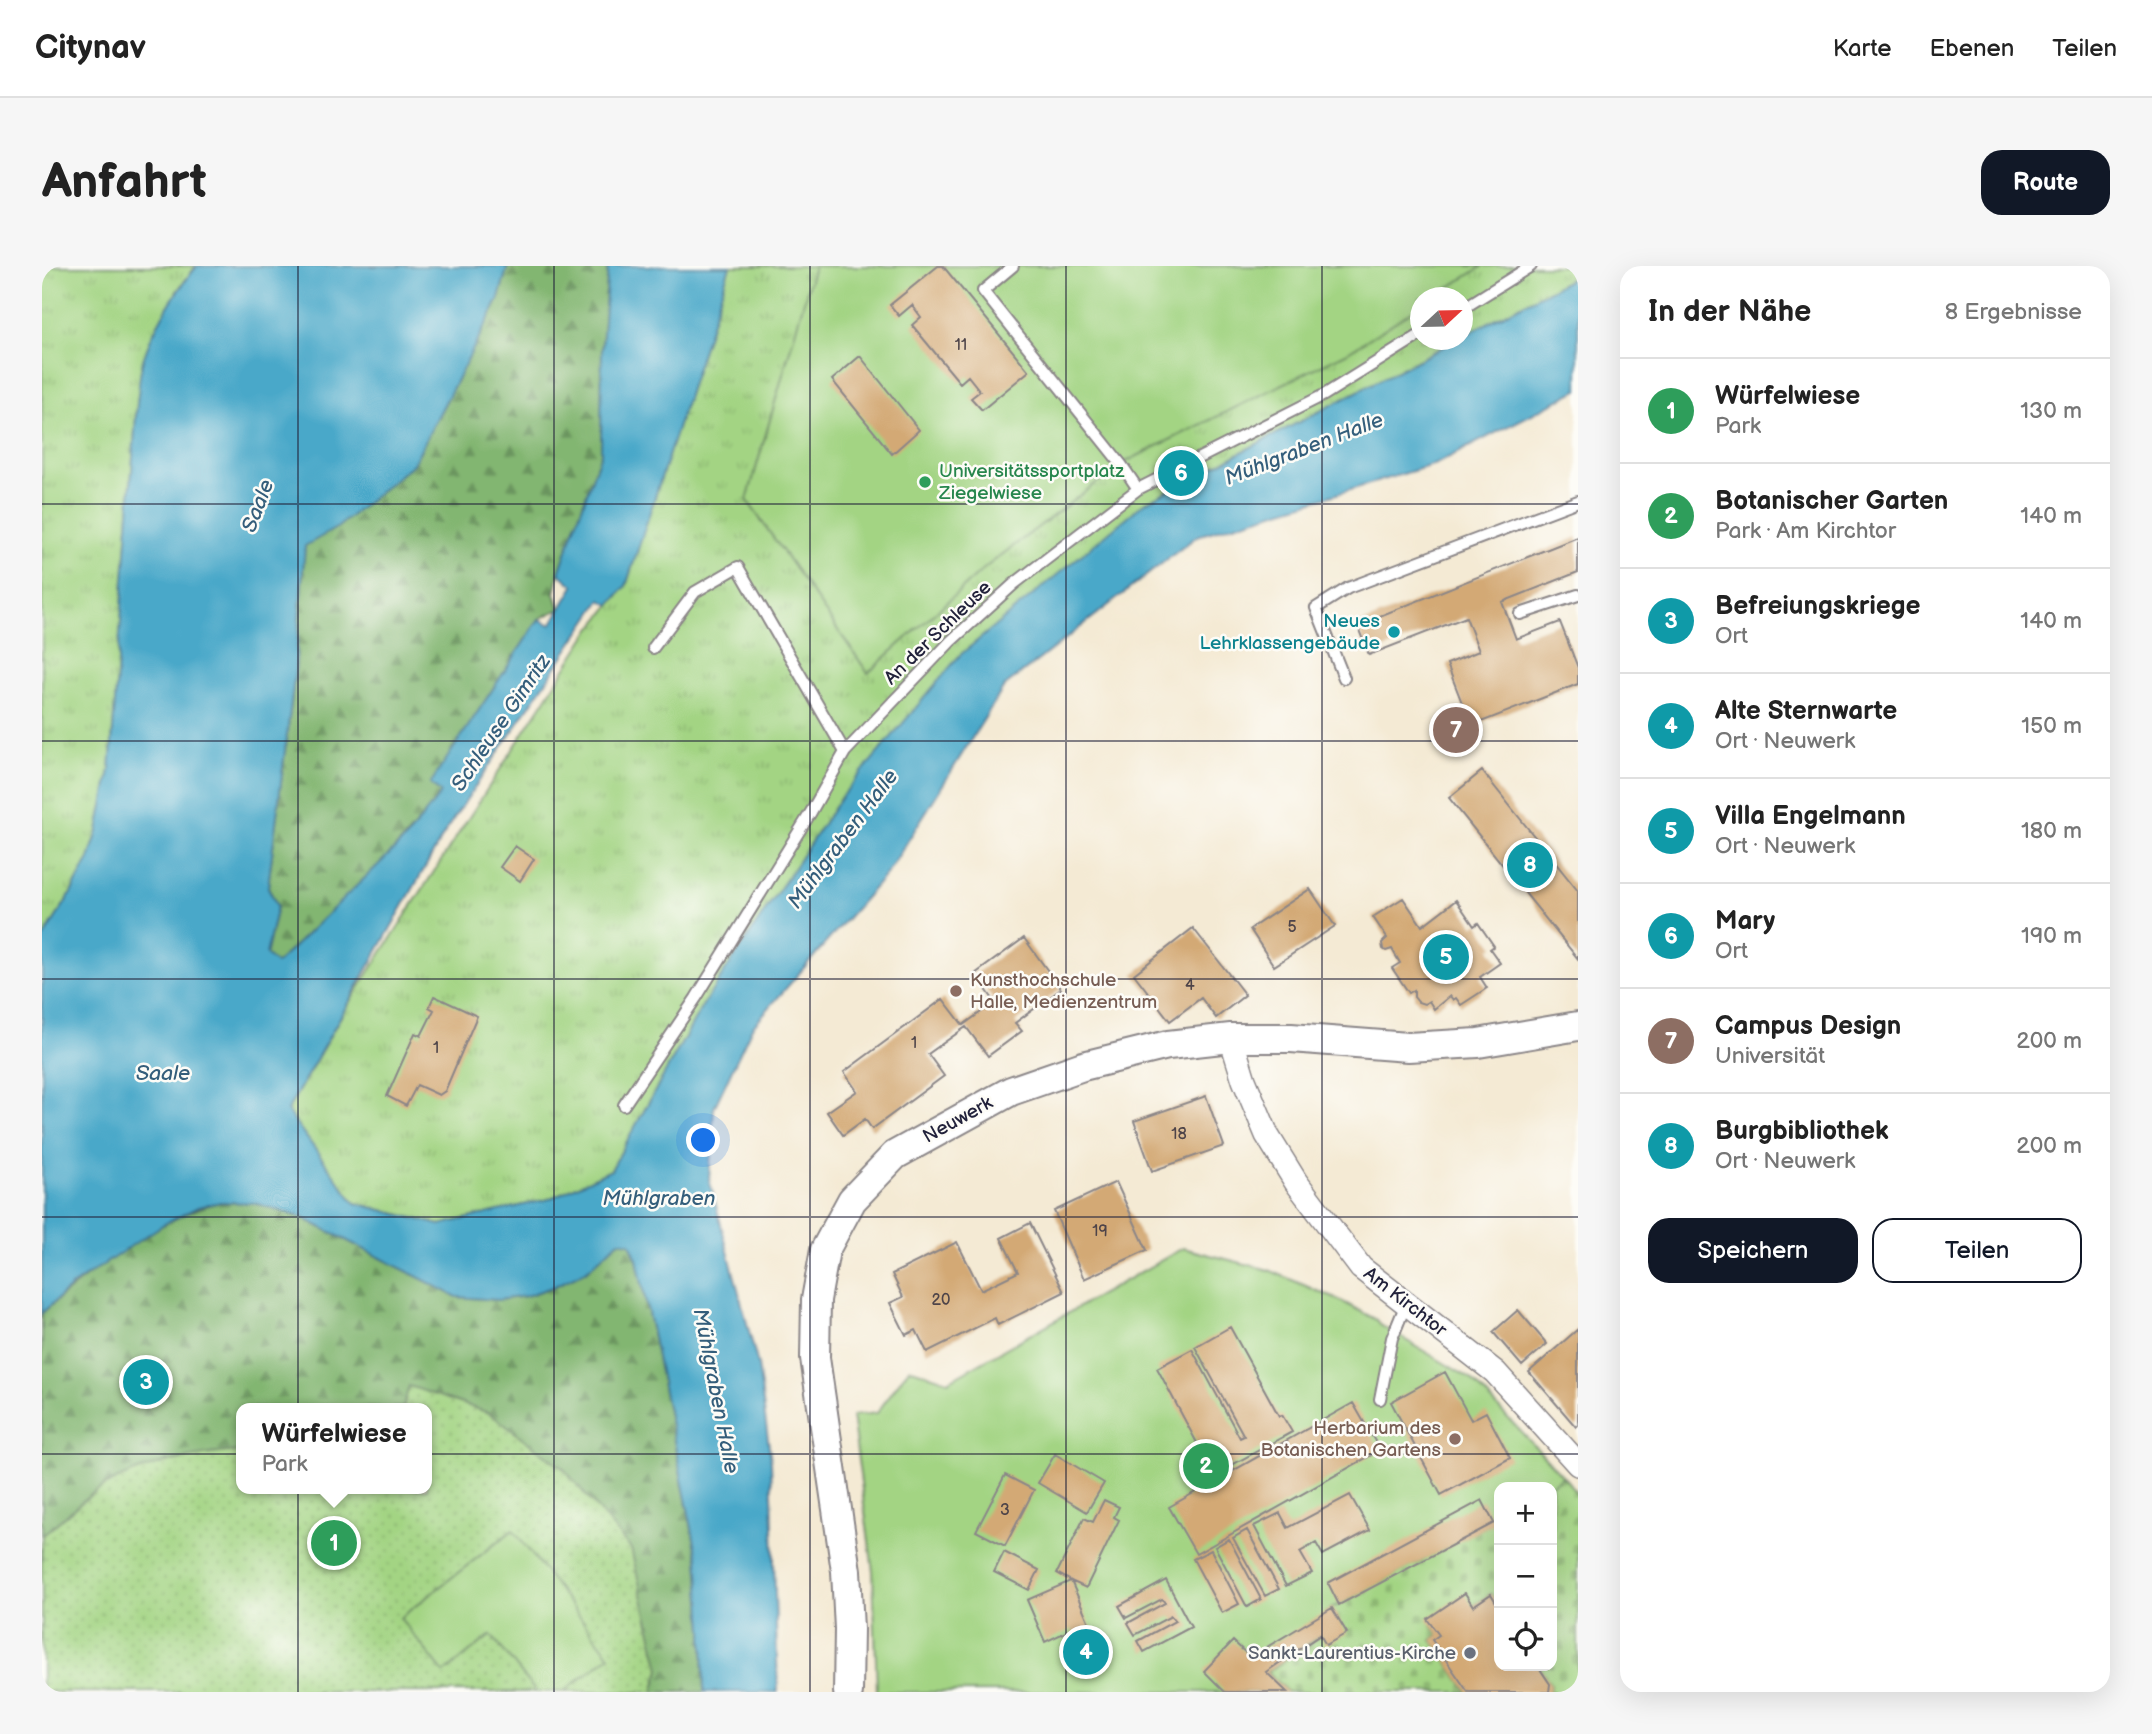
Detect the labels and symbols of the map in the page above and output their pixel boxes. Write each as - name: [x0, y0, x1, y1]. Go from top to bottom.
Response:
- north arrow: [1410, 287, 1473, 350]
- house number: 11: [955, 336, 967, 355]
- water label: Mühlgraben Halle: [1221, 407, 1387, 491]
- pin: 6: [1158, 447, 1204, 499]
- place label: Universitätssportplatz Ziegelwiese: [938, 460, 1125, 505]
- marker: Universitätssportplatz Ziegelwiese: [917, 474, 933, 490]
- water label: Saale: [237, 476, 279, 536]
- street label: An der Schleuse: [880, 576, 996, 690]
- place label: Neues Lehrklassengebäude: [1200, 610, 1380, 655]
- marker: Neues Lehrklassengebäude: [1386, 624, 1402, 640]
- water label: Schleuse Gimritz: [446, 650, 556, 796]
- pin: 7: [1433, 704, 1479, 756]
- water label: Mühlgraben Halle: [783, 764, 903, 914]
- pin: 8: [1507, 839, 1553, 891]
- house number: 5: [1287, 918, 1297, 937]
- pin: 5: [1423, 931, 1469, 983]
- place label: Kunsthochschule Halle, Medienzentrum: [970, 969, 1157, 1014]
- house number: 4: [1185, 976, 1195, 995]
- marker: Kunsthochschule Halle, Medienzentrum: [948, 983, 964, 999]
- house number: 1: [911, 1034, 917, 1053]
- house number: 1: [433, 1039, 439, 1058]
- water label: Saale: [136, 1061, 190, 1086]
- street label: Neuwerk: [919, 1091, 997, 1149]
- your location: [686, 1123, 720, 1157]
- house number: 18: [1171, 1125, 1187, 1144]
- water label: Mühlgraben: [603, 1186, 715, 1211]
- house number: 19: [1092, 1222, 1108, 1241]
- street label: Am Kirchtor: [1359, 1262, 1452, 1342]
- house number: 20: [932, 1291, 950, 1310]
- water label: Mühlgraben Halle: [688, 1306, 744, 1476]
- pin: 3: [123, 1356, 169, 1408]
- place label: Herbarium des Botanischen Gartens: [1260, 1417, 1441, 1462]
- marker: Herbarium des Botanischen Gartens: [1447, 1431, 1463, 1447]
- pin: 2: [1183, 1440, 1229, 1492]
- house number: 3: [1000, 1501, 1010, 1520]
- pin: 1: [311, 1517, 357, 1569]
- pin: 4: [1063, 1626, 1109, 1678]
- place label: Sankt-Laurentius-Kirche: [1248, 1642, 1456, 1665]
- marker: Sankt-Laurentius-Kirche: [1462, 1645, 1478, 1661]

